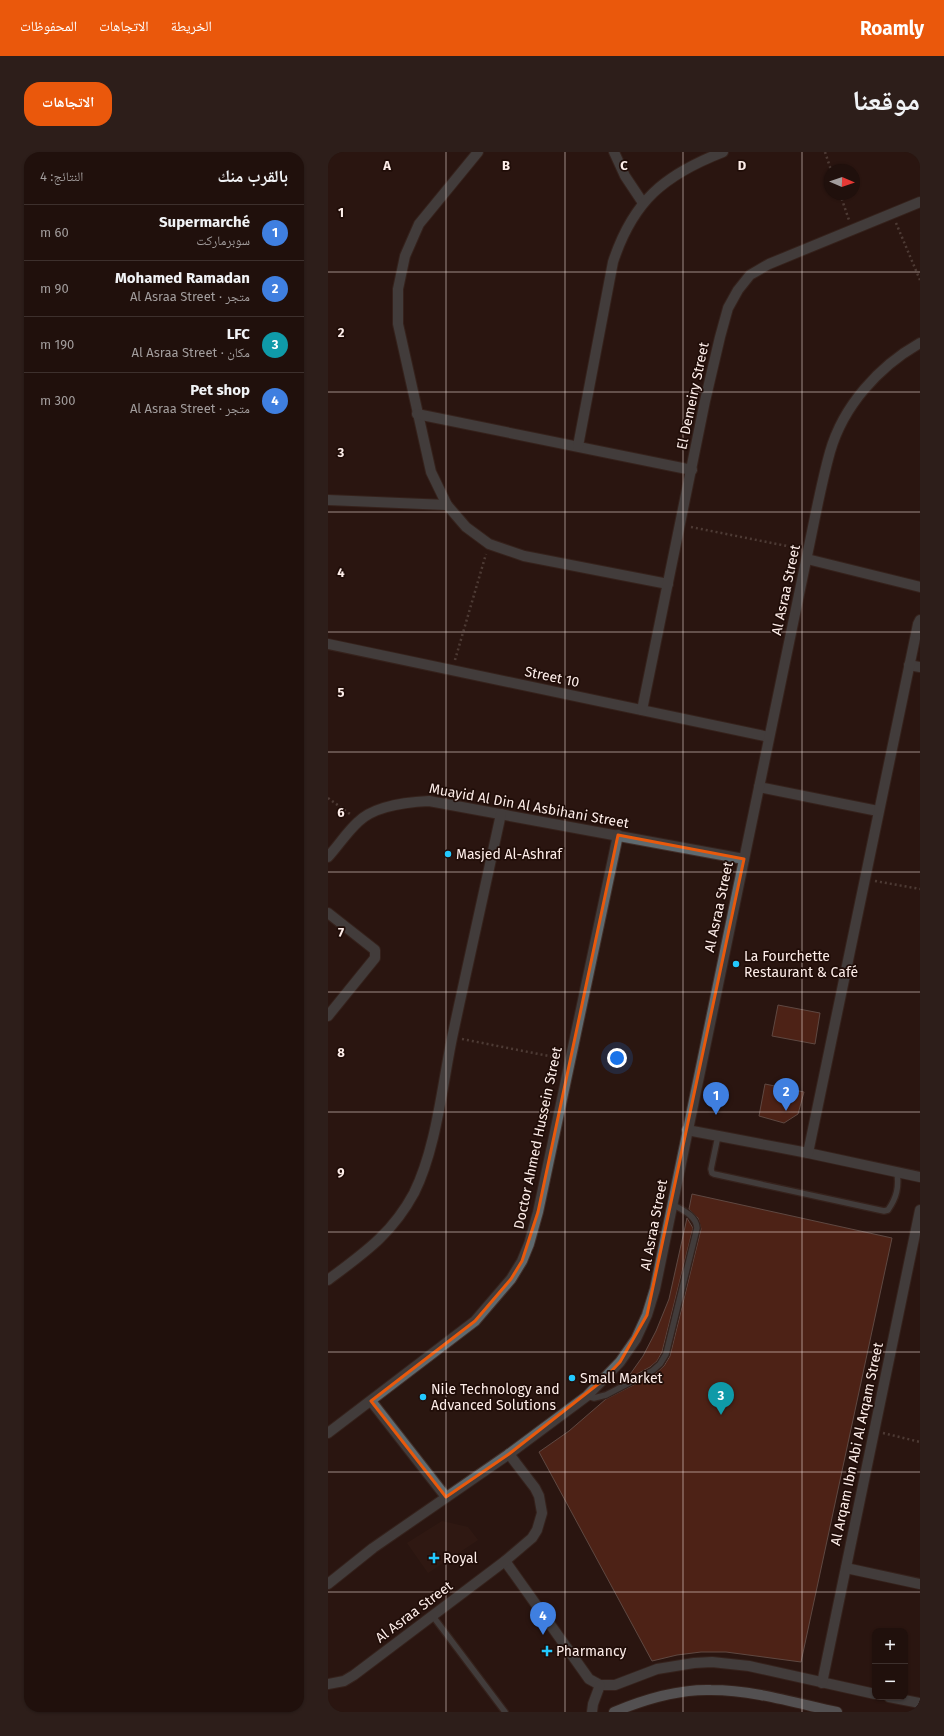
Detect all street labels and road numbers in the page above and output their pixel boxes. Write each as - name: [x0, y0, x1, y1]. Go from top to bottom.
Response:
- street label: El Demeiry Street: [673, 340, 713, 451]
- street label: Al Asraa Street: [768, 542, 804, 637]
- street label: Street 10: [523, 663, 581, 691]
- street label: Muayid Al Din Al Asbihani Street: [428, 780, 631, 832]
- street label: Al Asraa Street: [701, 859, 737, 954]
- street label: Doctor Ahmed Hussein Street: [510, 1044, 566, 1231]
- street label: Al Asraa Street: [637, 1177, 671, 1272]
- street label: Al Arqam Ibn Abi Al Arqam Street: [827, 1340, 887, 1547]
- street label: Al Asraa Street: [372, 1577, 457, 1647]

